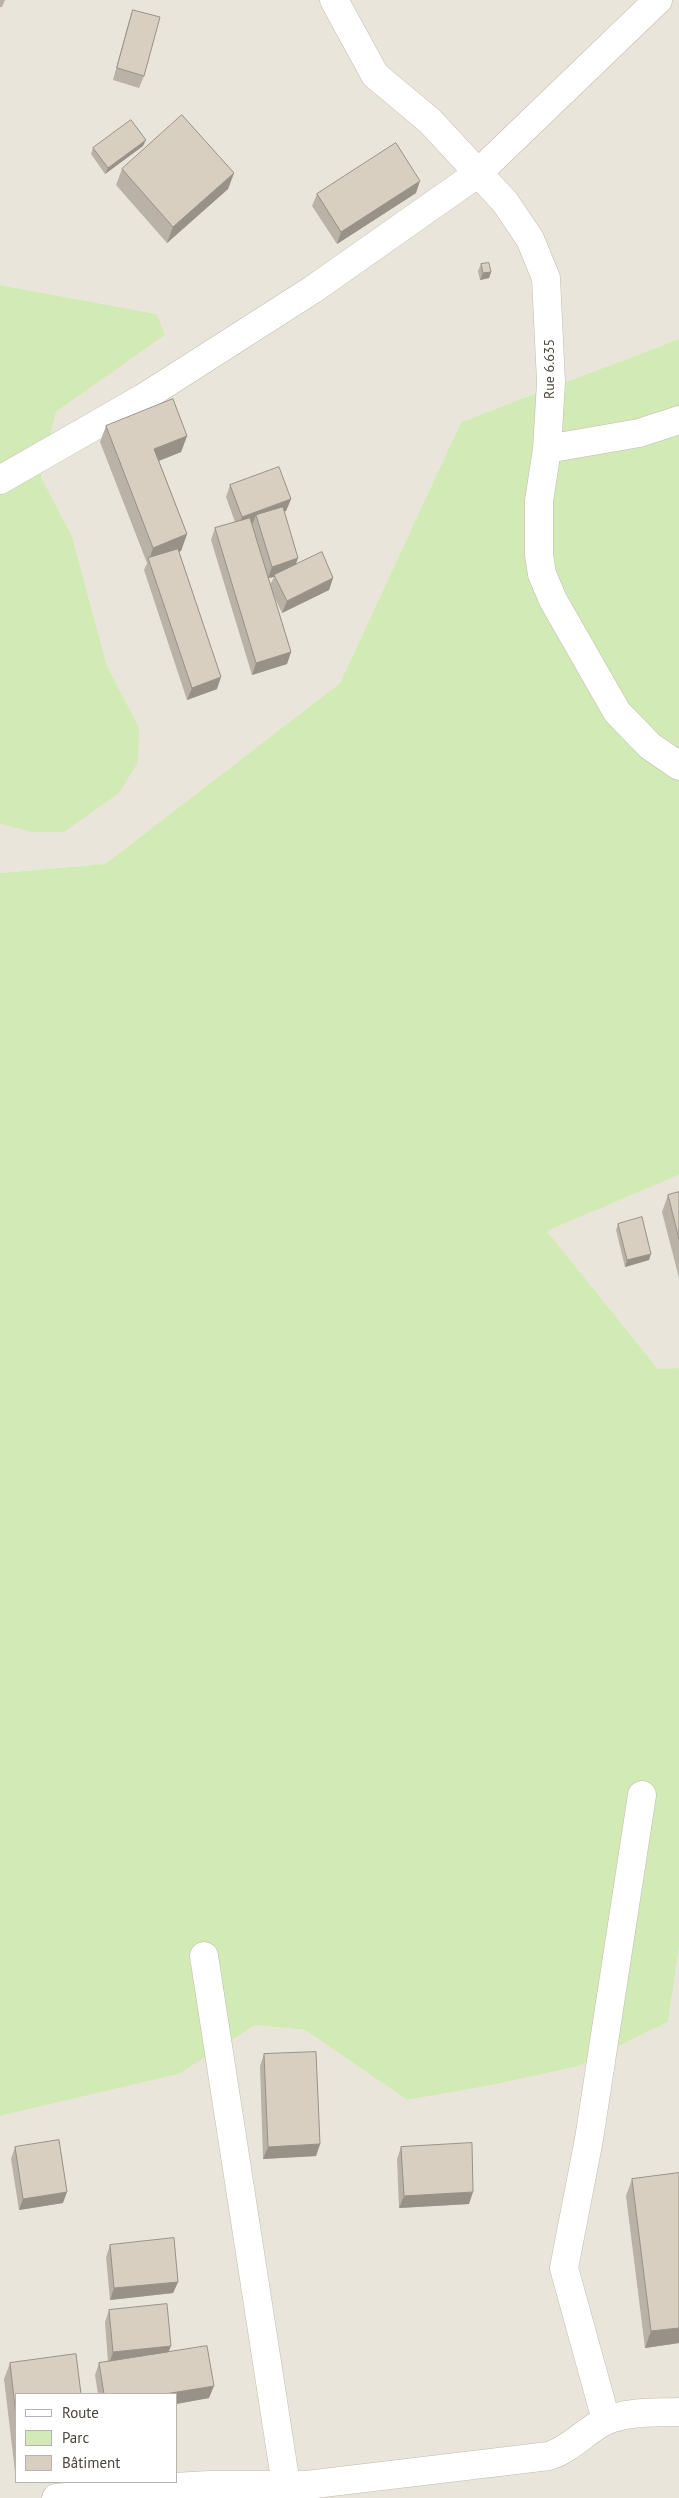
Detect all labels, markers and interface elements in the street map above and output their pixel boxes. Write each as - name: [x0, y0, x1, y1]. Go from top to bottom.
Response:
- street label: Rue 6.635: [542, 339, 558, 399]
- legend: [15, 2393, 178, 2483]
- text: Route: [62, 2403, 99, 2422]
- text: Parc: [62, 2428, 89, 2447]
- text: Bâtiment: [62, 2453, 120, 2472]

